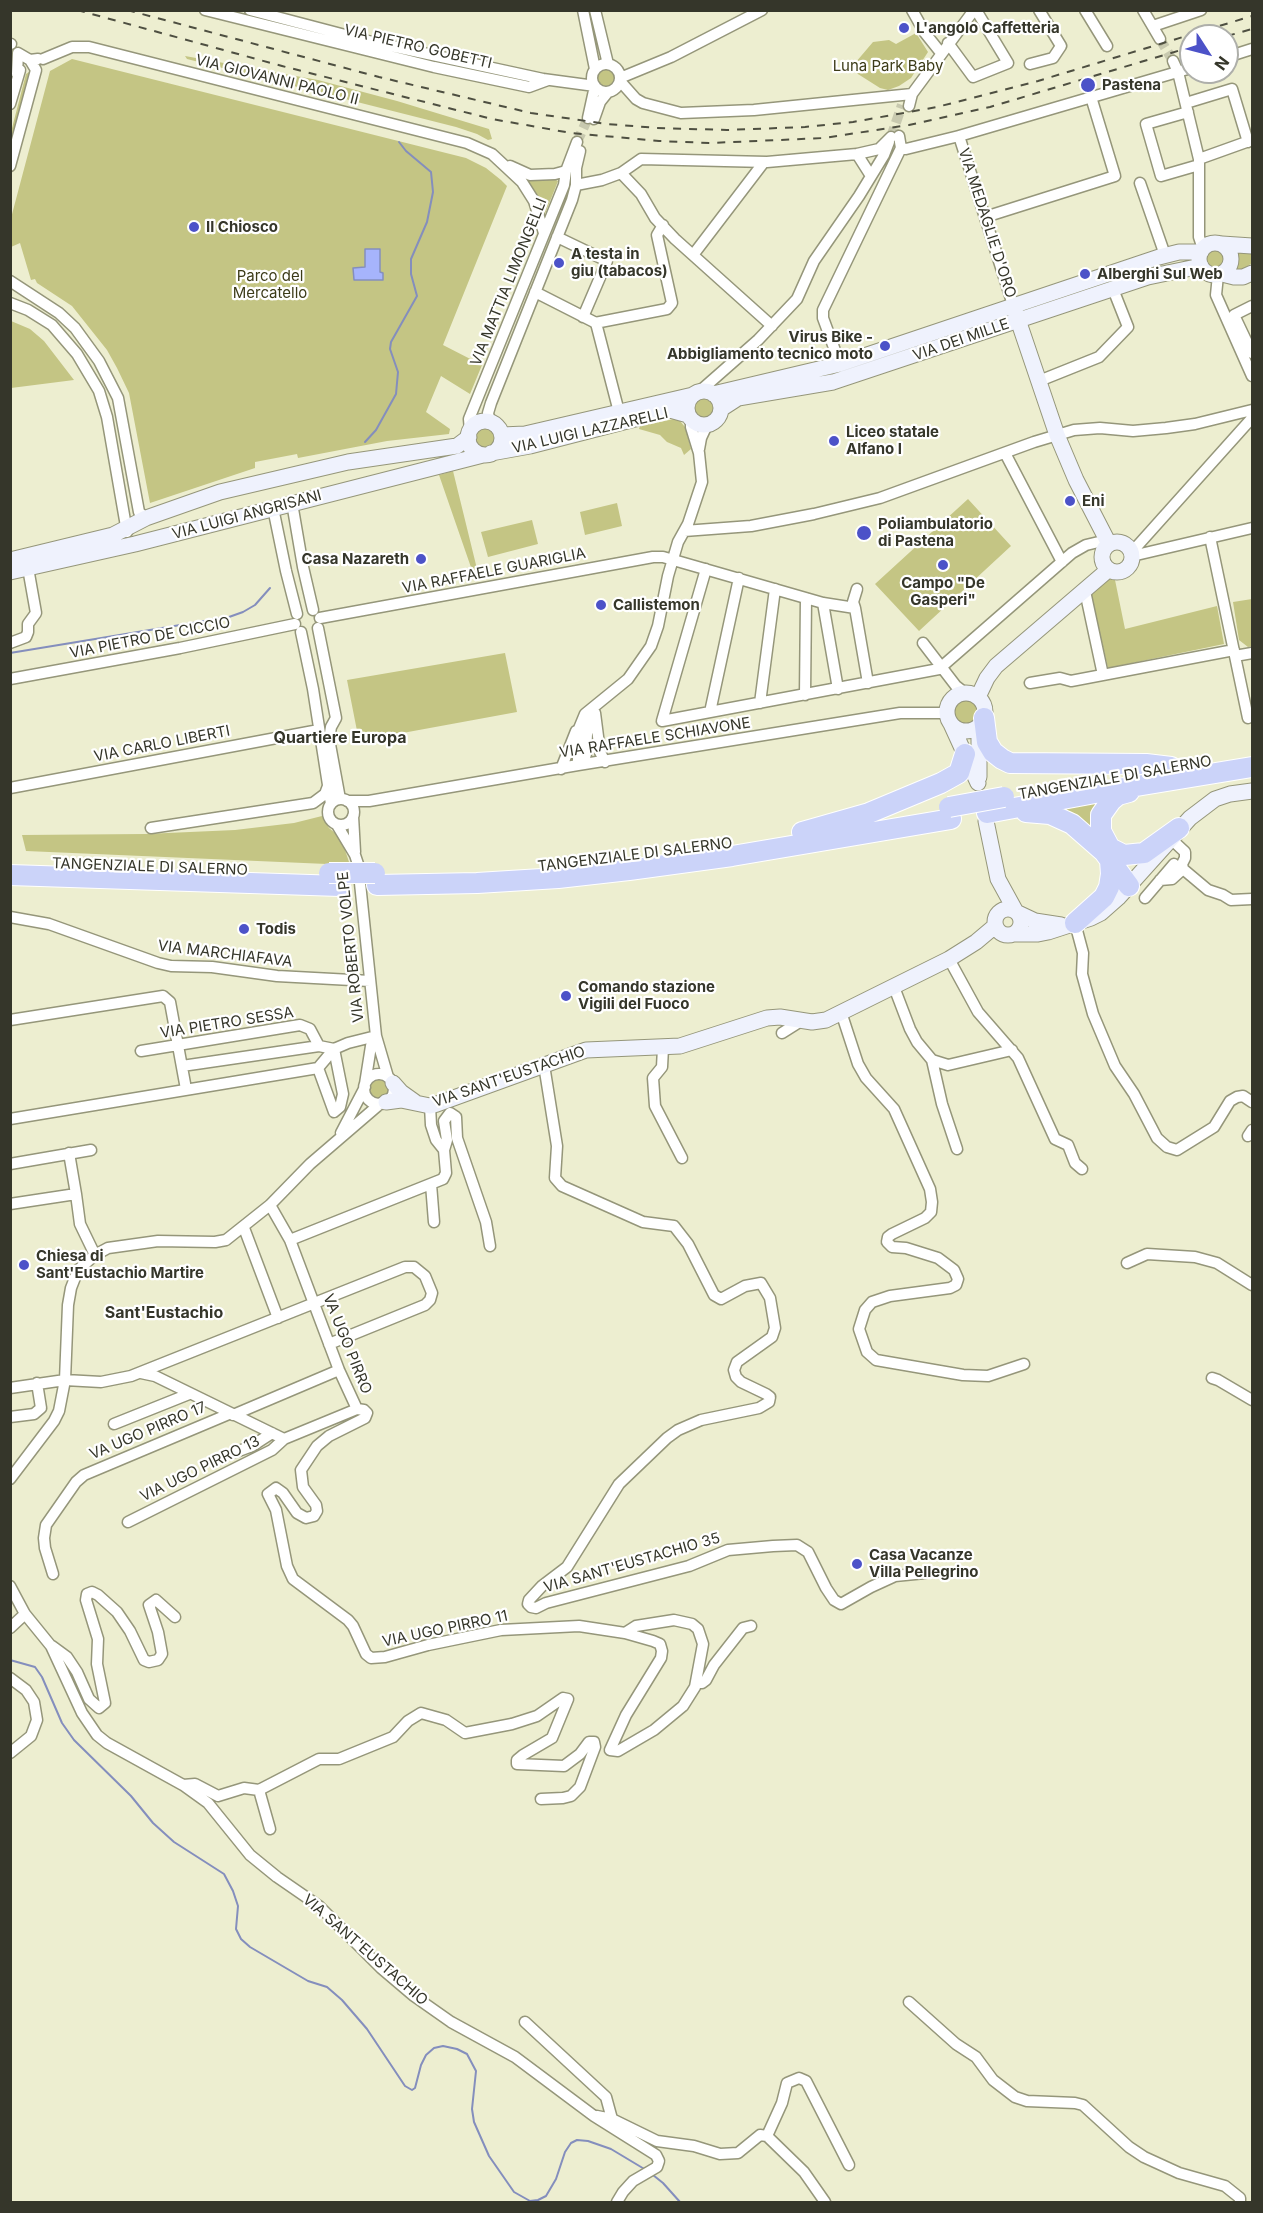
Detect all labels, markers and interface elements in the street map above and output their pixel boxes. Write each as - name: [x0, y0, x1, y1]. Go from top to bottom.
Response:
- place label: L'angolo Caffetteria: [916, 19, 1060, 37]
- street label: VIA PIETRO GOBETTI: [342, 21, 494, 73]
- marker: L'angolo Caffetteria: [897, 21, 911, 35]
- north arrow: [1179, 24, 1239, 84]
- street label: VIA GIOVANNI PAOLO II: [194, 51, 360, 109]
- text: N: [1210, 53, 1234, 74]
- park label: Luna Park Baby: [833, 57, 943, 75]
- marker: Pastena: [1079, 76, 1097, 94]
- place label: Pastena: [1102, 76, 1161, 94]
- street label: VIA MEDAGLIE D'ORO: [954, 146, 1020, 300]
- street label: VIA MATTIA LIMONGELLI: [467, 195, 551, 369]
- place label: Il Chiosco: [206, 218, 278, 236]
- marker: Il Chiosco: [187, 220, 201, 234]
- place label: A testa in giu (tabacos): [571, 245, 668, 280]
- marker: A testa in giu (tabacos): [552, 256, 566, 270]
- place label: Alberghi Sul Web: [1097, 265, 1223, 283]
- park label: Parco del Mercatello: [233, 267, 307, 302]
- marker: Alberghi Sul Web: [1078, 267, 1092, 281]
- street label: VIA DEI MILLE: [911, 315, 1011, 365]
- place label: Virus Bike - Abbigliamento tecnico moto: [667, 328, 873, 363]
- marker: Virus Bike - Abbigliamento tecnico moto: [878, 339, 892, 353]
- street label: VIA LUIGI LAZZARELLI: [510, 404, 670, 458]
- place label: Liceo statale Alfano I: [846, 423, 939, 458]
- marker: Liceo statale Alfano I: [827, 434, 841, 448]
- street label: VIA LUIGI ANGRISANI: [170, 486, 324, 544]
- place label: Eni: [1082, 492, 1105, 510]
- marker: Eni: [1063, 494, 1077, 508]
- place label: Poliambulatorio di Pastena: [878, 515, 993, 550]
- marker: Poliambulatorio di Pastena: [855, 524, 873, 542]
- street label: VIA RAFFAELE GUARIGLIA: [401, 544, 587, 598]
- place label: Casa Nazareth: [302, 550, 409, 568]
- marker: Casa Nazareth: [414, 552, 428, 566]
- marker: Campo "De Gasperi": [936, 558, 950, 572]
- place label: Campo "De Gasperi": [901, 574, 985, 609]
- place label: Callistemon: [613, 596, 700, 614]
- marker: Callistemon: [594, 598, 608, 612]
- street label: VIA PIETRO DE CICCIO: [68, 614, 232, 662]
- street label: VIA RAFFAELE SCHIAVONE: [558, 714, 752, 762]
- street label: VIA CARLO LIBERTI: [93, 722, 231, 766]
- district label: Quartiere Europa: [274, 728, 406, 748]
- street label: TANGENZIALE DI SALERNO: [1017, 752, 1213, 804]
- street label: TANGENZIALE DI SALERNO: [537, 834, 733, 876]
- street label: TANGENZIALE DI SALERNO: [52, 855, 248, 879]
- street label: VIA ROBERTO VOLPE: [334, 871, 368, 1023]
- place label: Todis: [256, 920, 296, 938]
- marker: Todis: [237, 922, 251, 936]
- street label: VIA MARCHIAFAVA: [157, 937, 293, 971]
- place label: Comando stazione Vigili del Fuoco: [578, 978, 715, 1013]
- marker: Comando stazione Vigili del Fuoco: [559, 989, 573, 1003]
- street label: VIA PIETRO SESSA: [159, 1004, 295, 1042]
- street label: VIA SANT'EUSTACHIO: [430, 1042, 588, 1112]
- place label: Chiesa di Sant'Eustachio Martire: [36, 1247, 204, 1282]
- marker: Chiesa di Sant'Eustachio Martire: [17, 1258, 31, 1272]
- street label: VA UGO PIRRO: [319, 1291, 375, 1397]
- district label: Sant'Eustachio: [105, 1303, 223, 1323]
- street label: VA UGO PIRRO 17: [87, 1398, 209, 1464]
- street label: VIA UGO PIRRO 13: [137, 1432, 263, 1506]
- street label: VIA SANT'EUSTACHIO 35: [542, 1529, 722, 1597]
- place label: Casa Vacanze Villa Pellegrino: [869, 1546, 979, 1581]
- marker: Casa Vacanze Villa Pellegrino: [850, 1557, 864, 1571]
- street label: VIA UGO PIRRO 11: [381, 1607, 509, 1651]
- street label: VIA SANT'EUSTACHIO: [299, 1891, 431, 2009]

